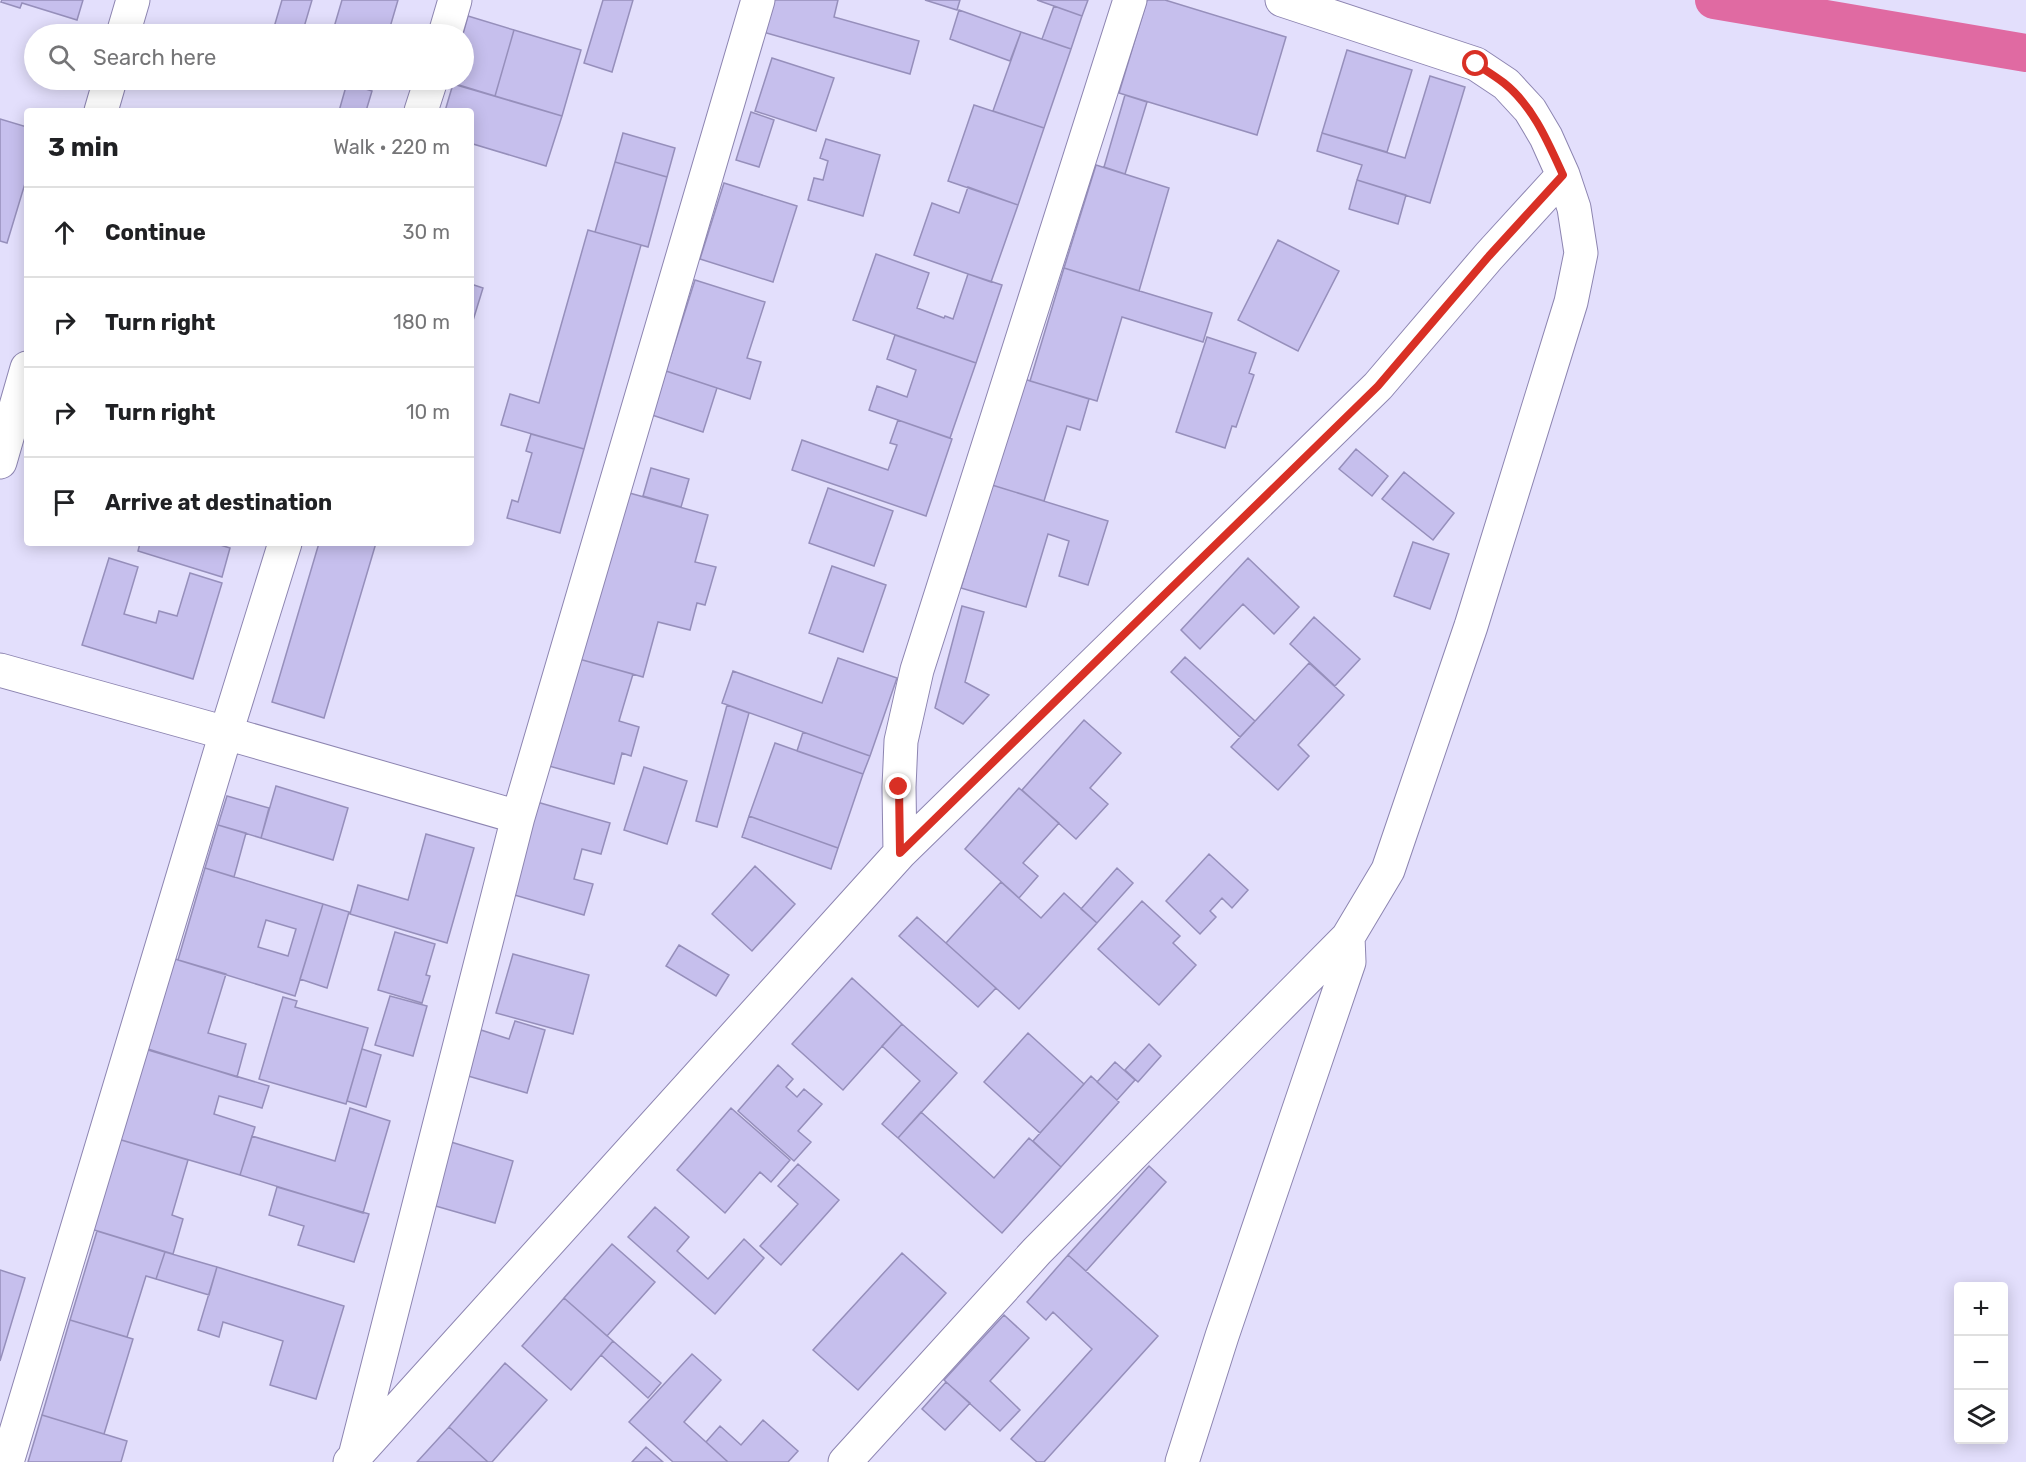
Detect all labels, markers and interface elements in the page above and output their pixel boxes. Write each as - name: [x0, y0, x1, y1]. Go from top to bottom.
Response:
- search box: [24, 24, 474, 90]
- icon: search: [45, 41, 78, 74]
- text: Search here: [93, 44, 216, 71]
- route start: [1462, 50, 1488, 76]
- text: 3 min: [48, 132, 119, 163]
- text: Walk · 220 m: [333, 135, 450, 159]
- icon: ahead: [48, 216, 81, 249]
- text: Continue: [105, 219, 206, 246]
- text: 30 m: [403, 220, 450, 244]
- icon: right: [48, 306, 81, 339]
- text: Turn right: [105, 309, 215, 336]
- text: 180 m: [393, 310, 450, 334]
- icon: right: [48, 396, 81, 429]
- text: Turn right: [105, 399, 215, 426]
- text: 10 m: [406, 400, 450, 424]
- icon: arrive: [48, 486, 81, 519]
- text: Arrive at destination: [105, 489, 332, 516]
- route end: [885, 773, 911, 799]
- map controls: [1954, 1282, 2008, 1444]
- button: +: [1954, 1282, 2008, 1336]
- button: −: [1954, 1336, 2008, 1390]
- button: layers: [1954, 1390, 2008, 1444]

